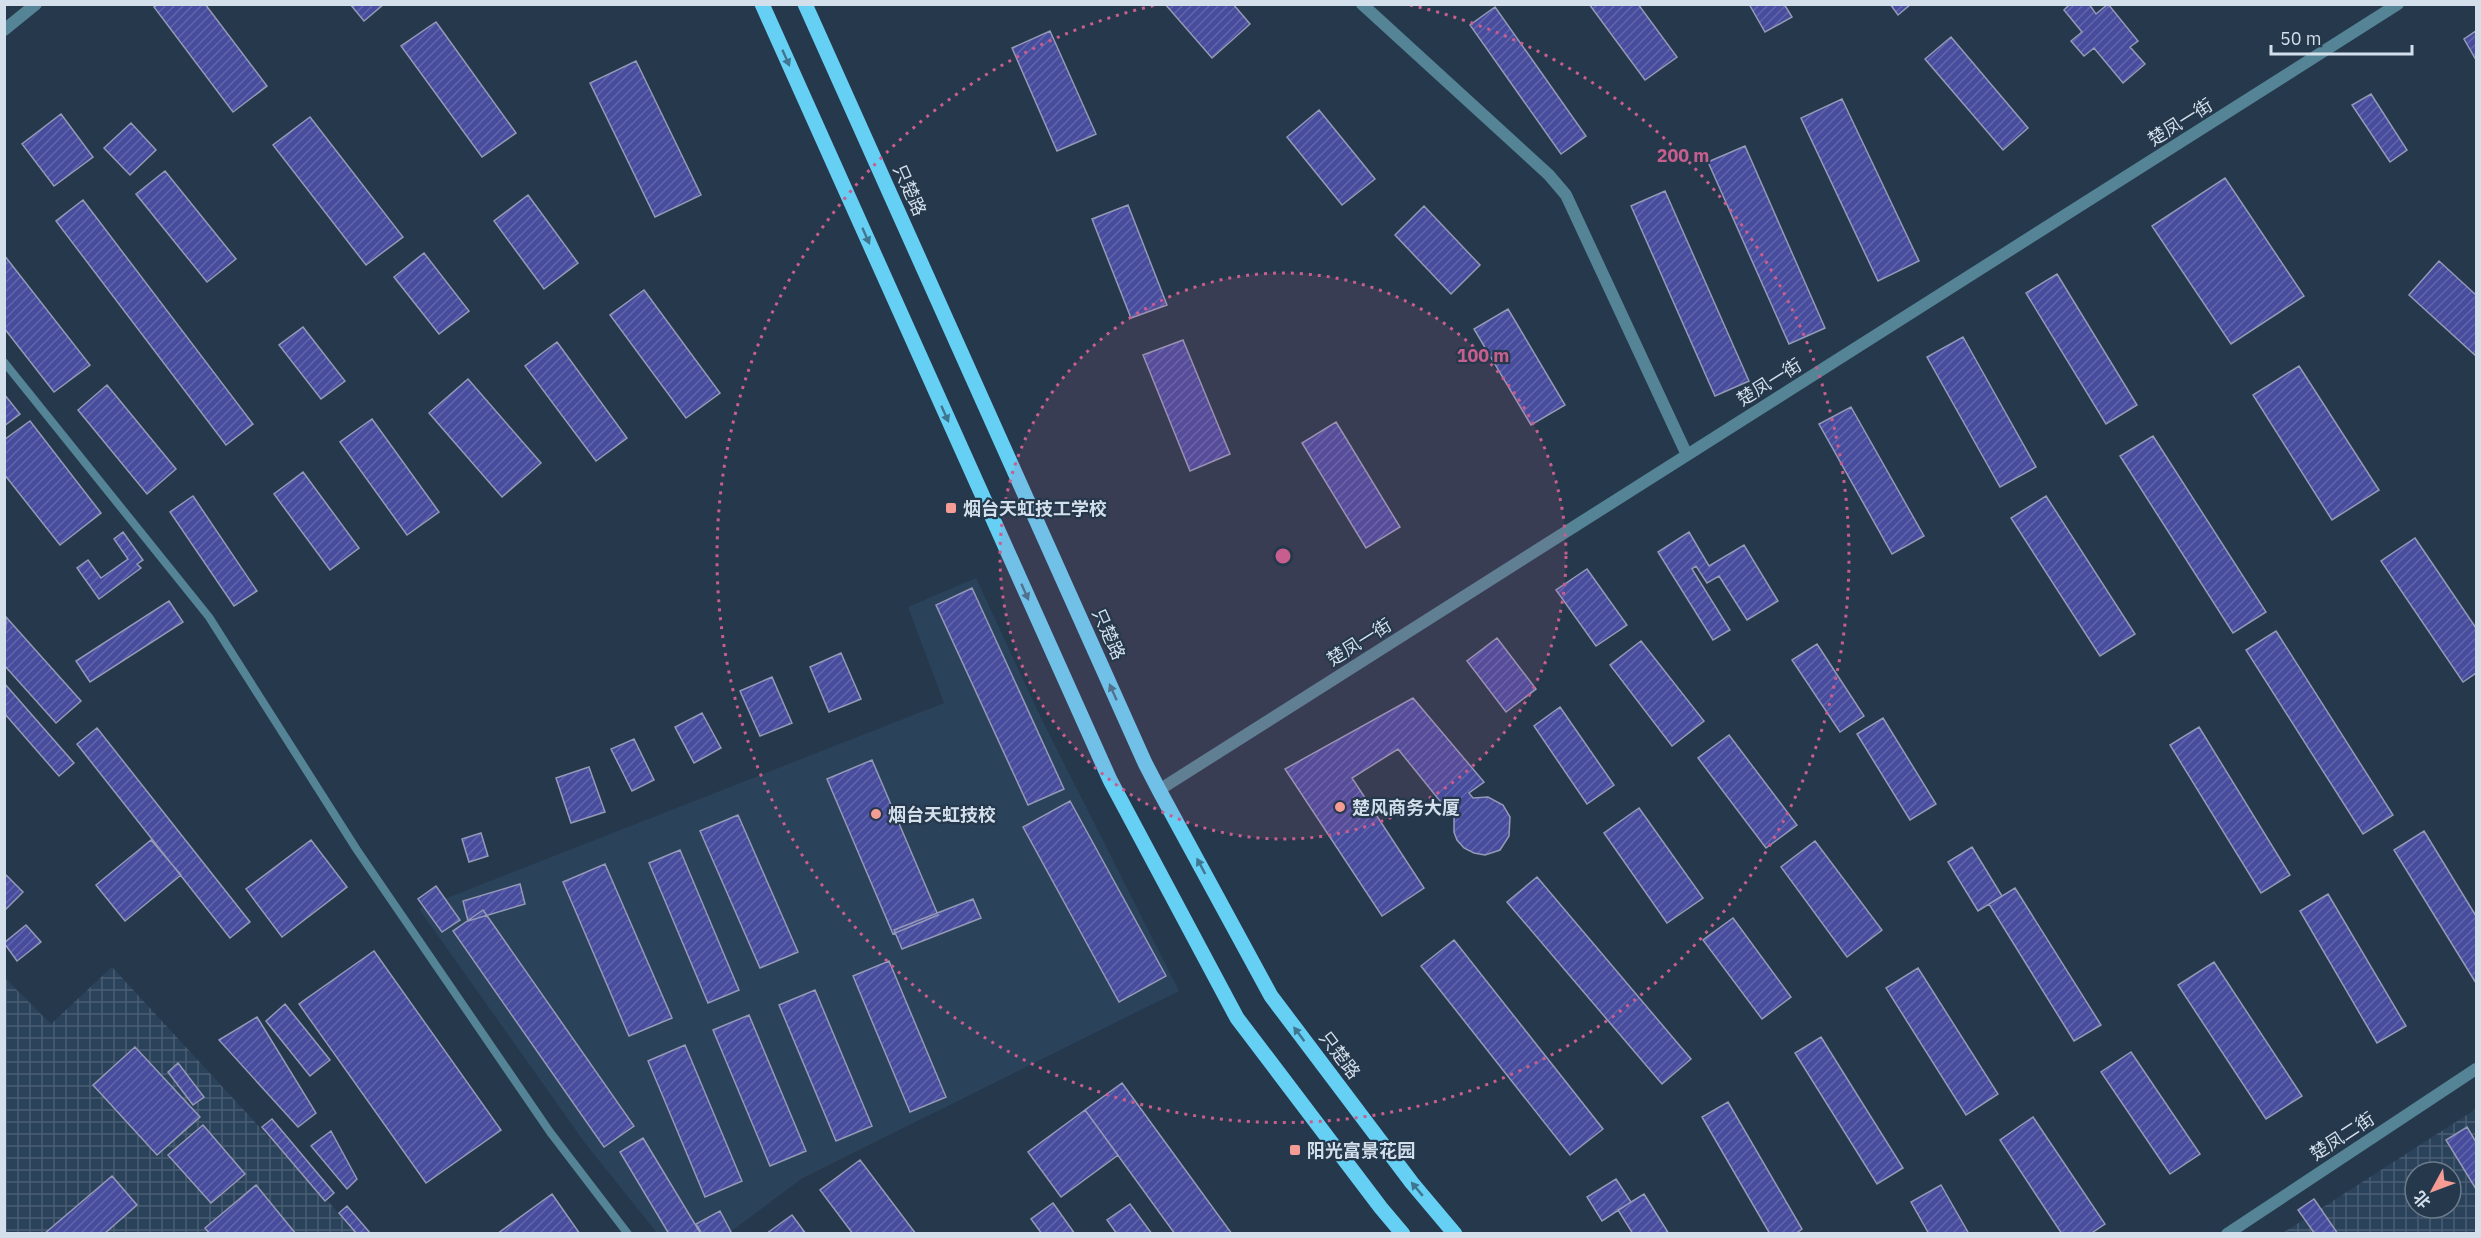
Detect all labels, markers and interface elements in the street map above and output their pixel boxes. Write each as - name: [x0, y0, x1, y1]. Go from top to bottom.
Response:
- scale bar: [2271, 18, 2412, 56]
- text: 50 m: [2280, 27, 2322, 50]
- one-way arrow: [781, 49, 791, 67]
- street label: 楚凤一街: [2143, 93, 2217, 151]
- text: 200 m: [1657, 144, 1709, 167]
- street label: 只楚路: [889, 161, 931, 219]
- one-way arrow: [861, 227, 870, 244]
- text: 100 m: [1457, 344, 1509, 367]
- street label: 楚凤一街: [1732, 353, 1806, 411]
- one-way arrow: [941, 405, 950, 422]
- place label: 烟台天虹技工学校: [963, 497, 1107, 520]
- marker: 烟台天虹技工学校: [944, 501, 958, 515]
- centre of rings: [1273, 546, 1293, 566]
- one-way arrow: [1020, 583, 1030, 601]
- street label: 只楚路: [1088, 605, 1130, 663]
- street label: 楚凤一街: [1322, 613, 1396, 671]
- one-way arrow: [1109, 683, 1118, 700]
- place label: 楚风商务大厦: [1352, 796, 1460, 819]
- marker: 楚风商务大厦: [1333, 800, 1347, 814]
- place label: 烟台天虹技校: [888, 803, 996, 826]
- marker: 烟台天虹技校: [869, 807, 883, 821]
- one-way arrow: [1196, 857, 1206, 874]
- one-way arrow: [1293, 1026, 1306, 1042]
- street label: 只楚路: [1315, 1027, 1365, 1083]
- street label: 楚凤二街: [2306, 1107, 2378, 1165]
- place label: 阳光富景花园: [1307, 1139, 1415, 1162]
- marker: 阳光富景花园: [1288, 1143, 1302, 1157]
- north arrow: [2403, 1160, 2463, 1220]
- one-way arrow: [1411, 1182, 1424, 1197]
- text: 北: [2409, 1187, 2434, 1212]

